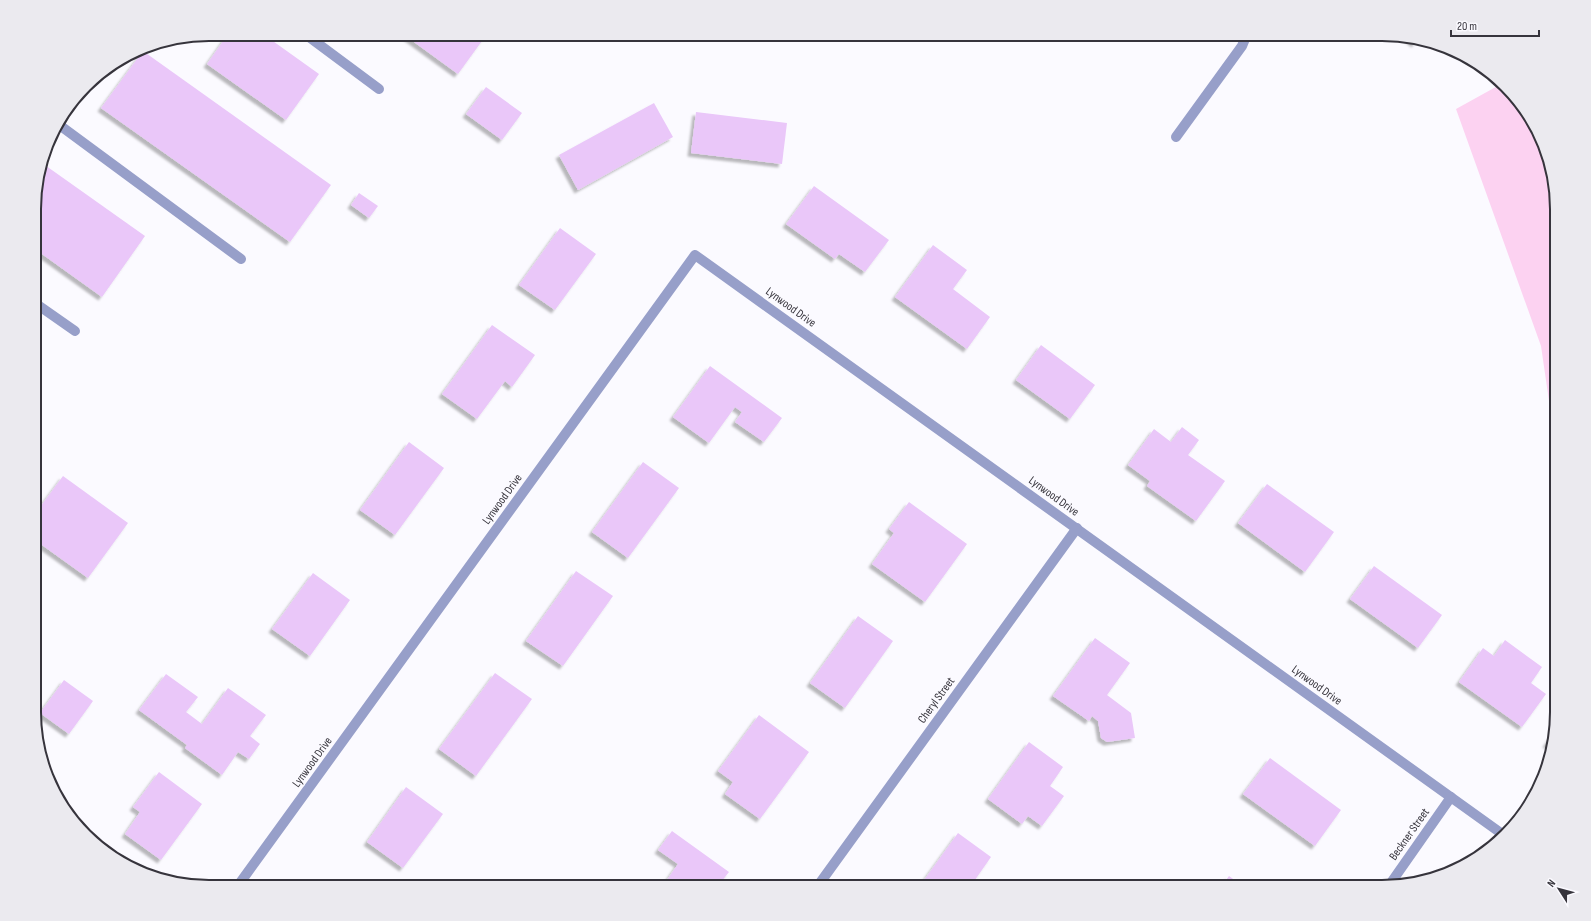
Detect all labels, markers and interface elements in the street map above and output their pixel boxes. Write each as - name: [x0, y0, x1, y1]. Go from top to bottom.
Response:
- scale bar: [1451, 12, 1539, 38]
- text: 20 m: [1457, 19, 1477, 34]
- street label: Lynwood Drive: [763, 284, 819, 331]
- street label: Lynwood Drive: [479, 471, 526, 527]
- street label: Lynwood Drive: [1026, 473, 1082, 520]
- street label: Lynwood Drive: [1289, 662, 1345, 709]
- street label: Cheryl Street: [915, 674, 958, 726]
- street label: Lynwood Drive: [289, 734, 336, 790]
- street label: Beckner Street: [1386, 805, 1433, 863]
- north arrow: [1539, 869, 1579, 909]
- text: N: [1544, 877, 1558, 890]

